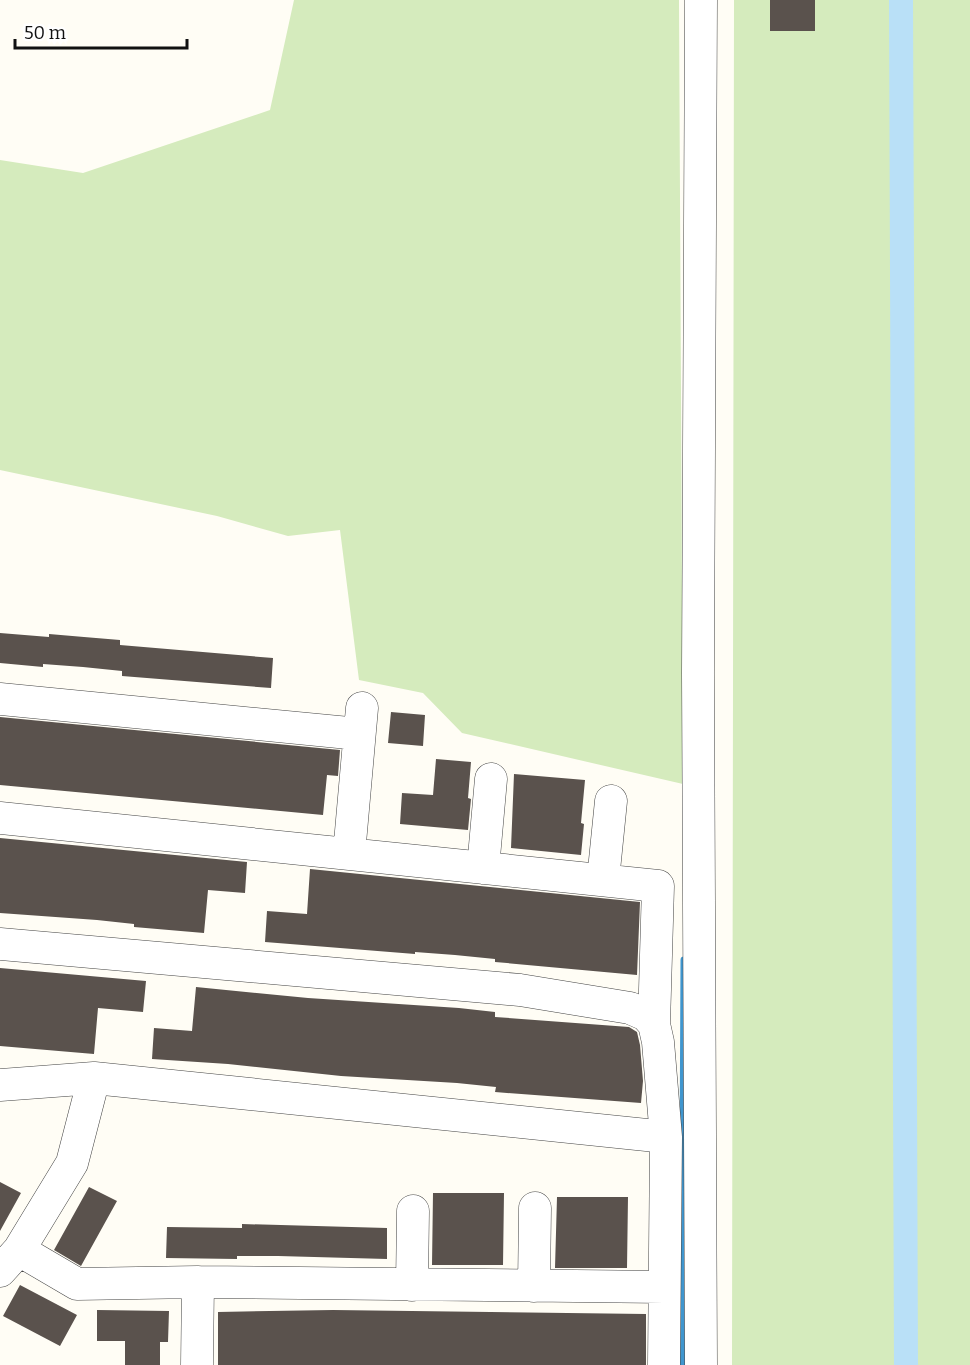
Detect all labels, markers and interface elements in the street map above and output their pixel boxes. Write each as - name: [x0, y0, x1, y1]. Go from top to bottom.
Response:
- scale bar: [15, 12, 188, 50]
- text: 50 m: [24, 22, 66, 44]

